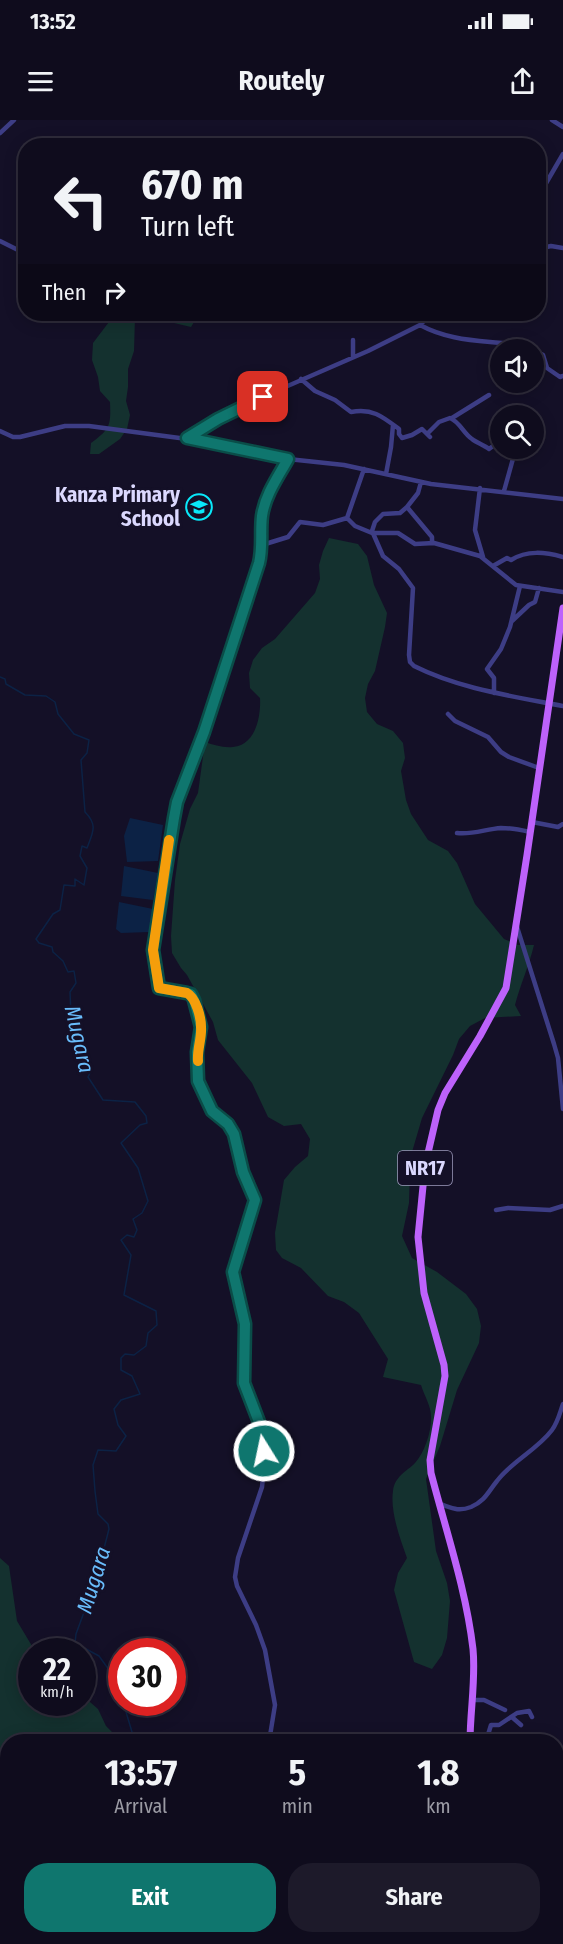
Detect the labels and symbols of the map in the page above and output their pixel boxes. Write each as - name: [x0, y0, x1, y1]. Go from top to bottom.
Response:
- pin: [237, 371, 288, 422]
- place label: Kanza Primary School: [55, 482, 181, 532]
- school or university icon: Kanza Primary School: [184, 492, 214, 522]
- water label: Mugara: [59, 1003, 100, 1075]
- road number: NR17: [398, 1151, 452, 1185]
- position arrow: [232, 1419, 296, 1483]
- water label: Mugara: [71, 1544, 116, 1617]
- speed limit sign: 30: [108, 1638, 186, 1716]

